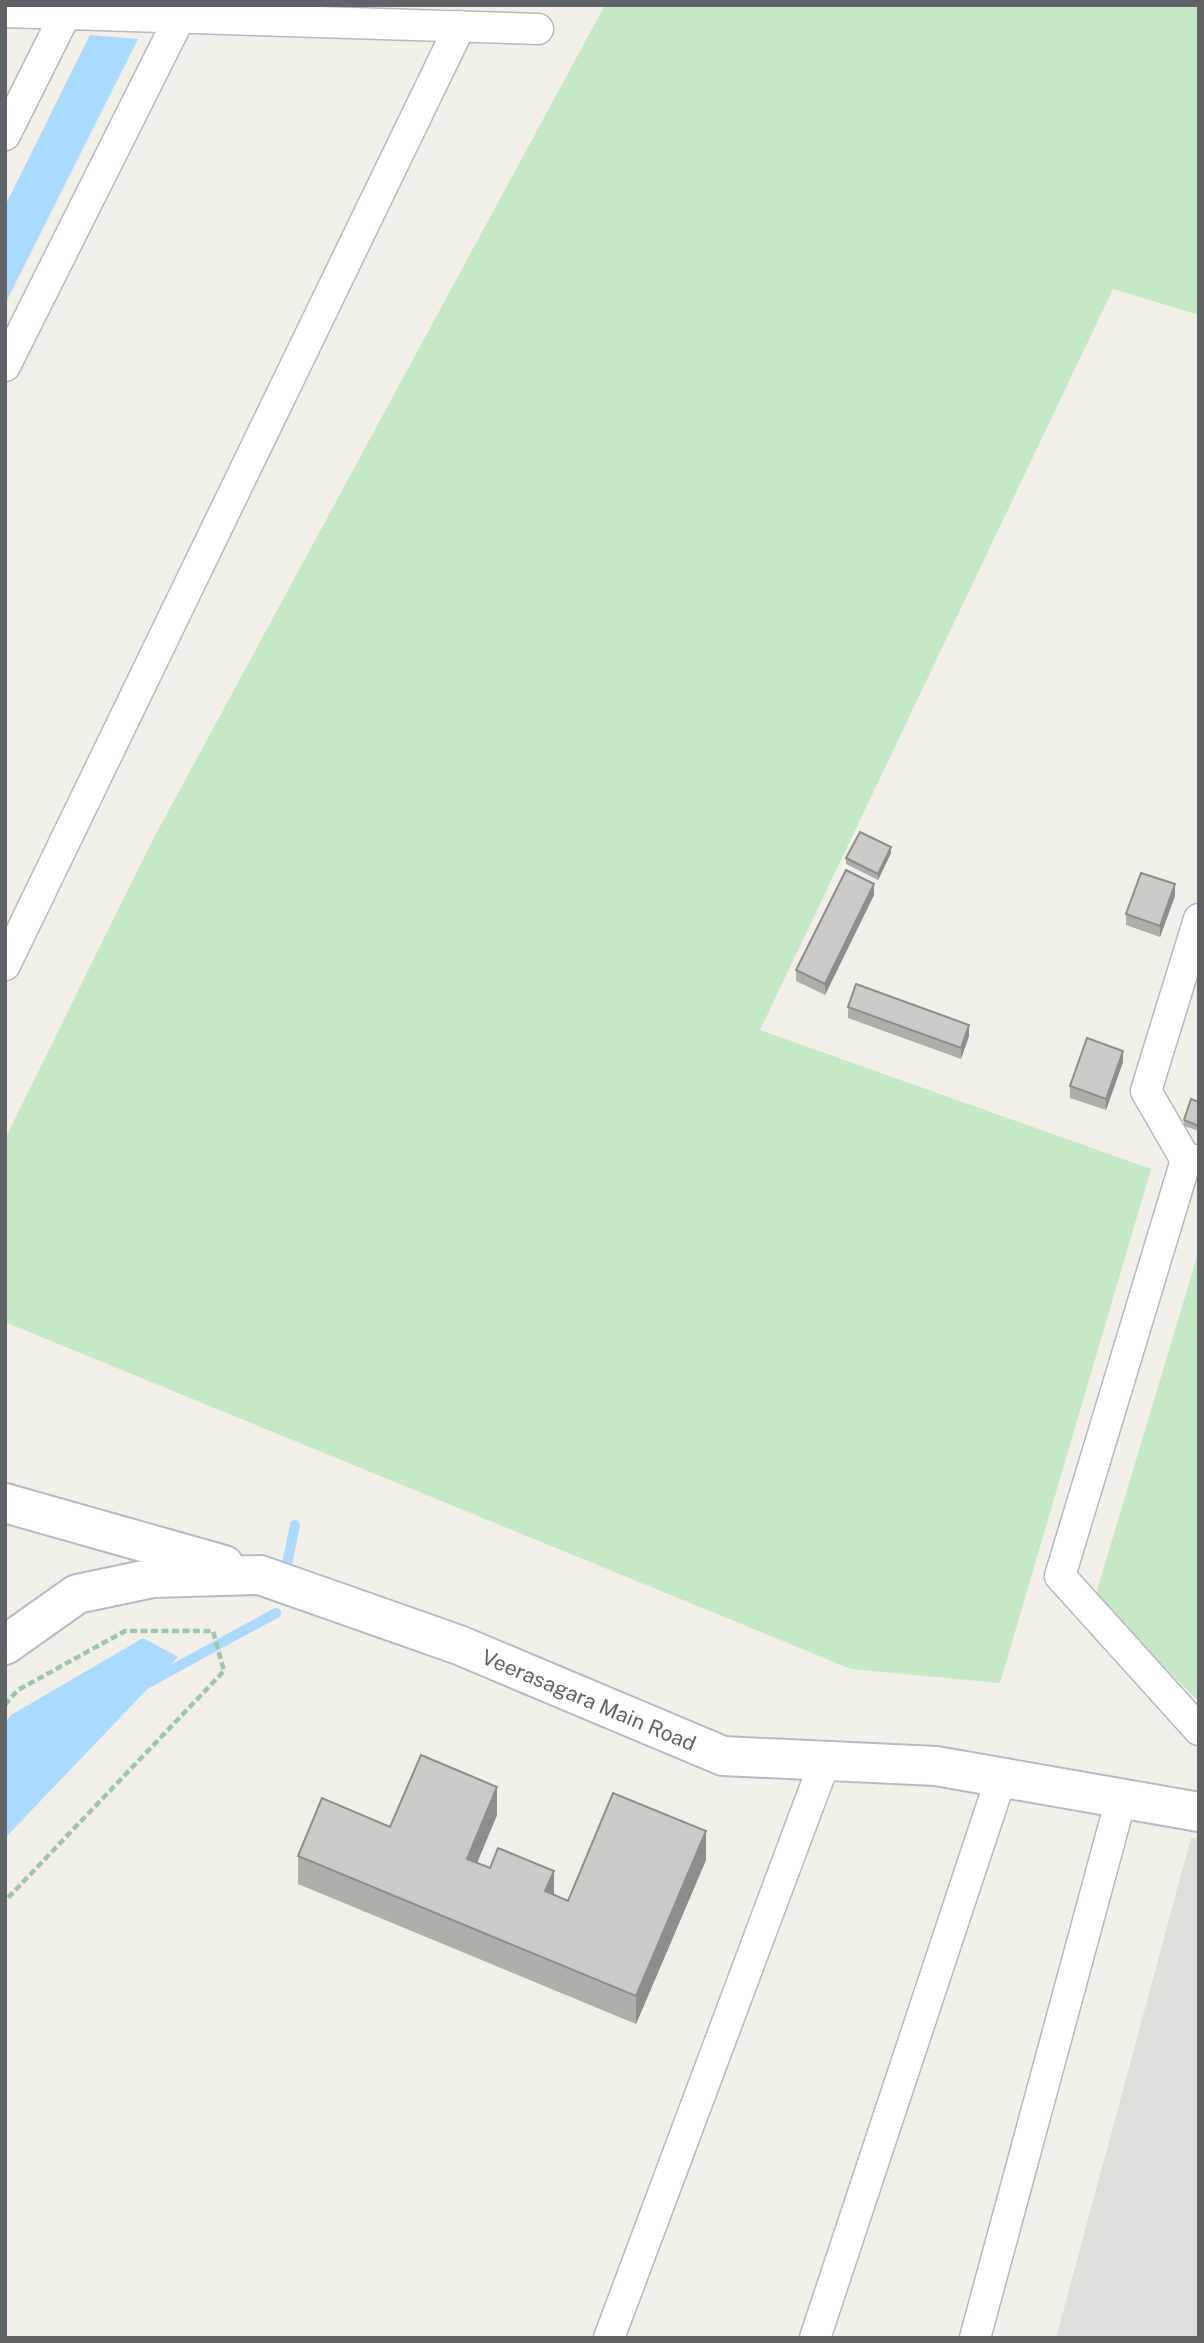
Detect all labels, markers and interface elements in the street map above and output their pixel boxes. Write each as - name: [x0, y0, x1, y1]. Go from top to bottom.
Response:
- street label: Veerasagara Main Road: [478, 1644, 700, 1756]

